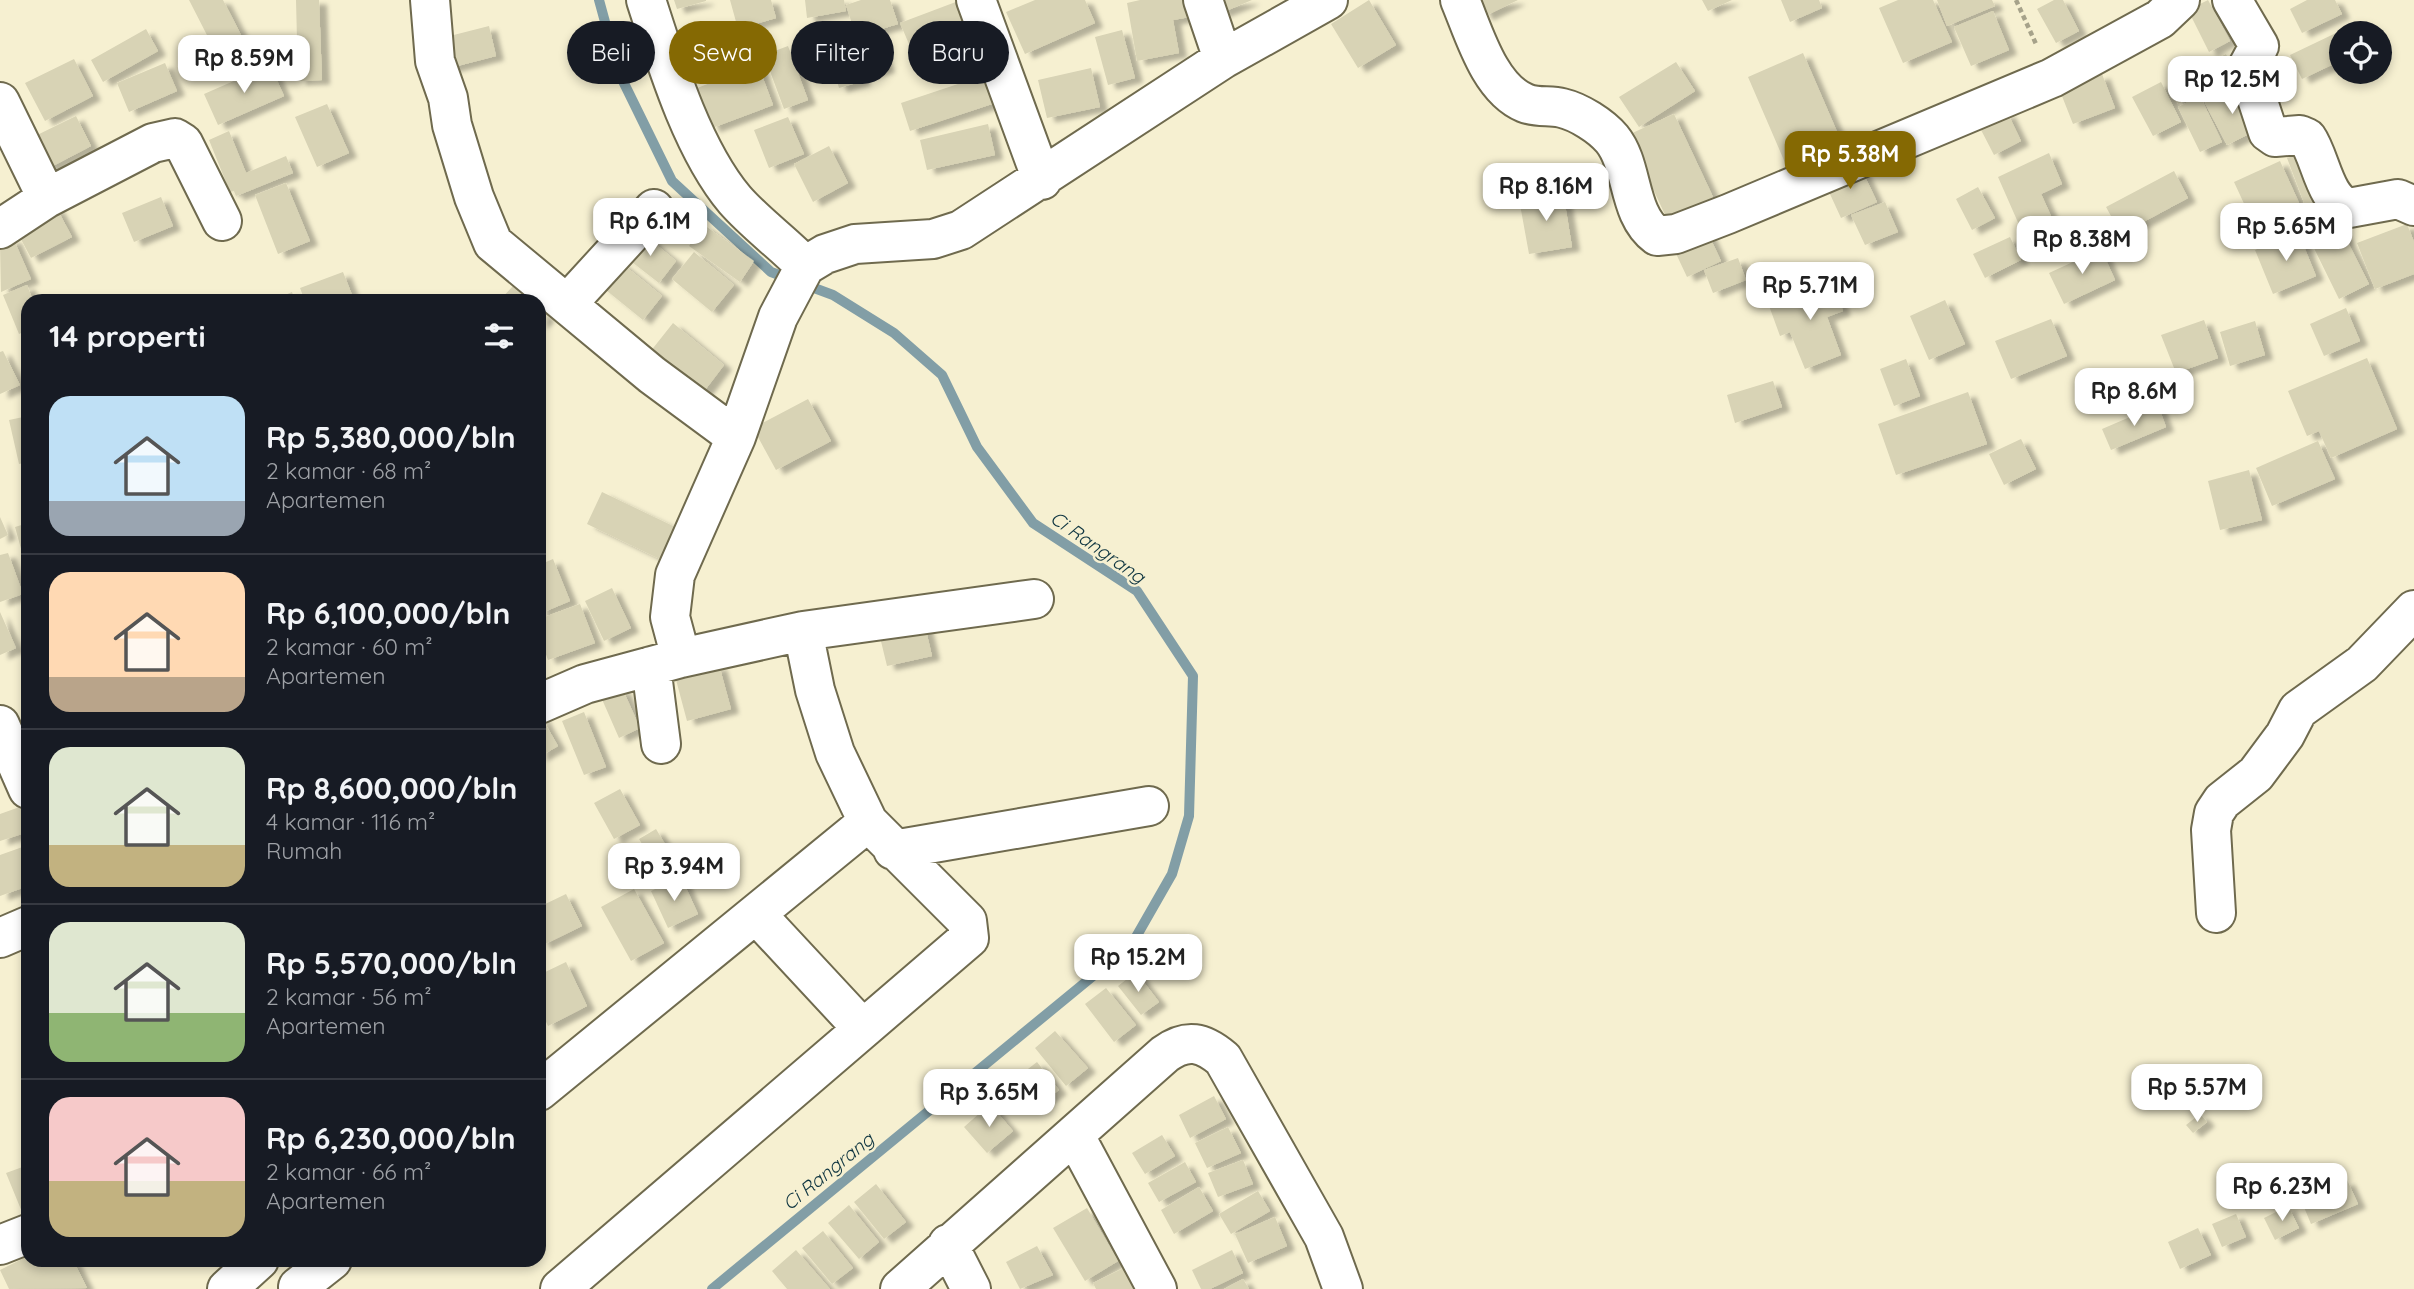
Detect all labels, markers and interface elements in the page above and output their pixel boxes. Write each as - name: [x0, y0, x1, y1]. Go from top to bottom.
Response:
- chip: Beli: [567, 21, 655, 84]
- chip: Sewa: [669, 21, 777, 84]
- chip: Filter: [791, 21, 894, 84]
- chip: Baru: [908, 21, 1009, 84]
- map controls: [2329, 21, 2392, 84]
- button: locate: [2329, 21, 2392, 84]
- pin: Rp 8.59M: [172, 36, 316, 95]
- text: Rp 8.59M: [194, 43, 294, 72]
- pin: Rp 12.5M: [2160, 57, 2304, 116]
- text: Rp 12.5M: [2184, 64, 2280, 93]
- pin: Rp 5.38M: [1778, 132, 1922, 191]
- text: Rp 5.38M: [1801, 139, 1899, 168]
- pin: Rp 8.16M: [1474, 164, 1618, 223]
- text: Rp 8.16M: [1499, 171, 1593, 200]
- pin: Rp 6.1M: [585, 198, 715, 258]
- pin: Rp 5.65M: [2214, 204, 2358, 263]
- text: Rp 6.1M: [609, 206, 691, 235]
- text: Rp 5.65M: [2236, 211, 2336, 240]
- pin: Rp 8.38M: [2010, 216, 2154, 276]
- text: Rp 8.38M: [2033, 224, 2131, 253]
- pin: Rp 5.71M: [1738, 262, 1882, 322]
- text: Rp 5.71M: [1762, 270, 1858, 299]
- text: 14 properti: [49, 317, 206, 355]
- icon: filters: [480, 317, 518, 355]
- pin: Rp 8.6M: [2069, 368, 2199, 428]
- text: Rp 8.6M: [2091, 376, 2177, 405]
- text: Rp 5,380,000/bln: [266, 418, 516, 456]
- icon: home: [105, 424, 189, 508]
- text: 2 kamar · 68 m²: [266, 456, 431, 485]
- text: Apartemen: [266, 485, 386, 514]
- water label: Ci Rangrang: [1046, 506, 1151, 589]
- text: Rp 6,100,000/bln: [266, 594, 510, 632]
- icon: home: [105, 600, 189, 684]
- text: 2 kamar · 60 m²: [266, 632, 433, 661]
- text: Apartemen: [266, 661, 386, 690]
- text: Rp 8,600,000/bln: [266, 769, 517, 807]
- icon: home: [105, 775, 189, 859]
- text: 4 kamar · 116 m²: [266, 807, 435, 836]
- text: Rumah: [266, 836, 342, 865]
- pin: Rp 3.94M: [602, 844, 746, 903]
- text: Rp 3.94M: [624, 851, 724, 880]
- pin: Rp 15.2M: [1066, 934, 1210, 994]
- text: Rp 15.2M: [1090, 942, 1186, 971]
- text: Rp 5,570,000/bln: [266, 944, 517, 982]
- icon: home: [105, 950, 189, 1034]
- text: 2 kamar · 56 m²: [266, 982, 431, 1011]
- text: Apartemen: [266, 1011, 386, 1040]
- pin: Rp 5.57M: [2125, 1064, 2269, 1124]
- pin: Rp 3.65M: [917, 1070, 1061, 1129]
- text: Rp 5.57M: [2147, 1072, 2247, 1101]
- text: Rp 3.65M: [939, 1077, 1039, 1106]
- text: Rp 6,230,000/bln: [266, 1119, 516, 1157]
- icon: home: [105, 1125, 189, 1209]
- water label: Ci Rangrang: [778, 1126, 879, 1215]
- text: 2 kamar · 66 m²: [266, 1157, 431, 1186]
- pin: Rp 6.23M: [2210, 1164, 2354, 1223]
- text: Rp 6.23M: [2232, 1171, 2332, 1200]
- text: Apartemen: [266, 1186, 386, 1215]

